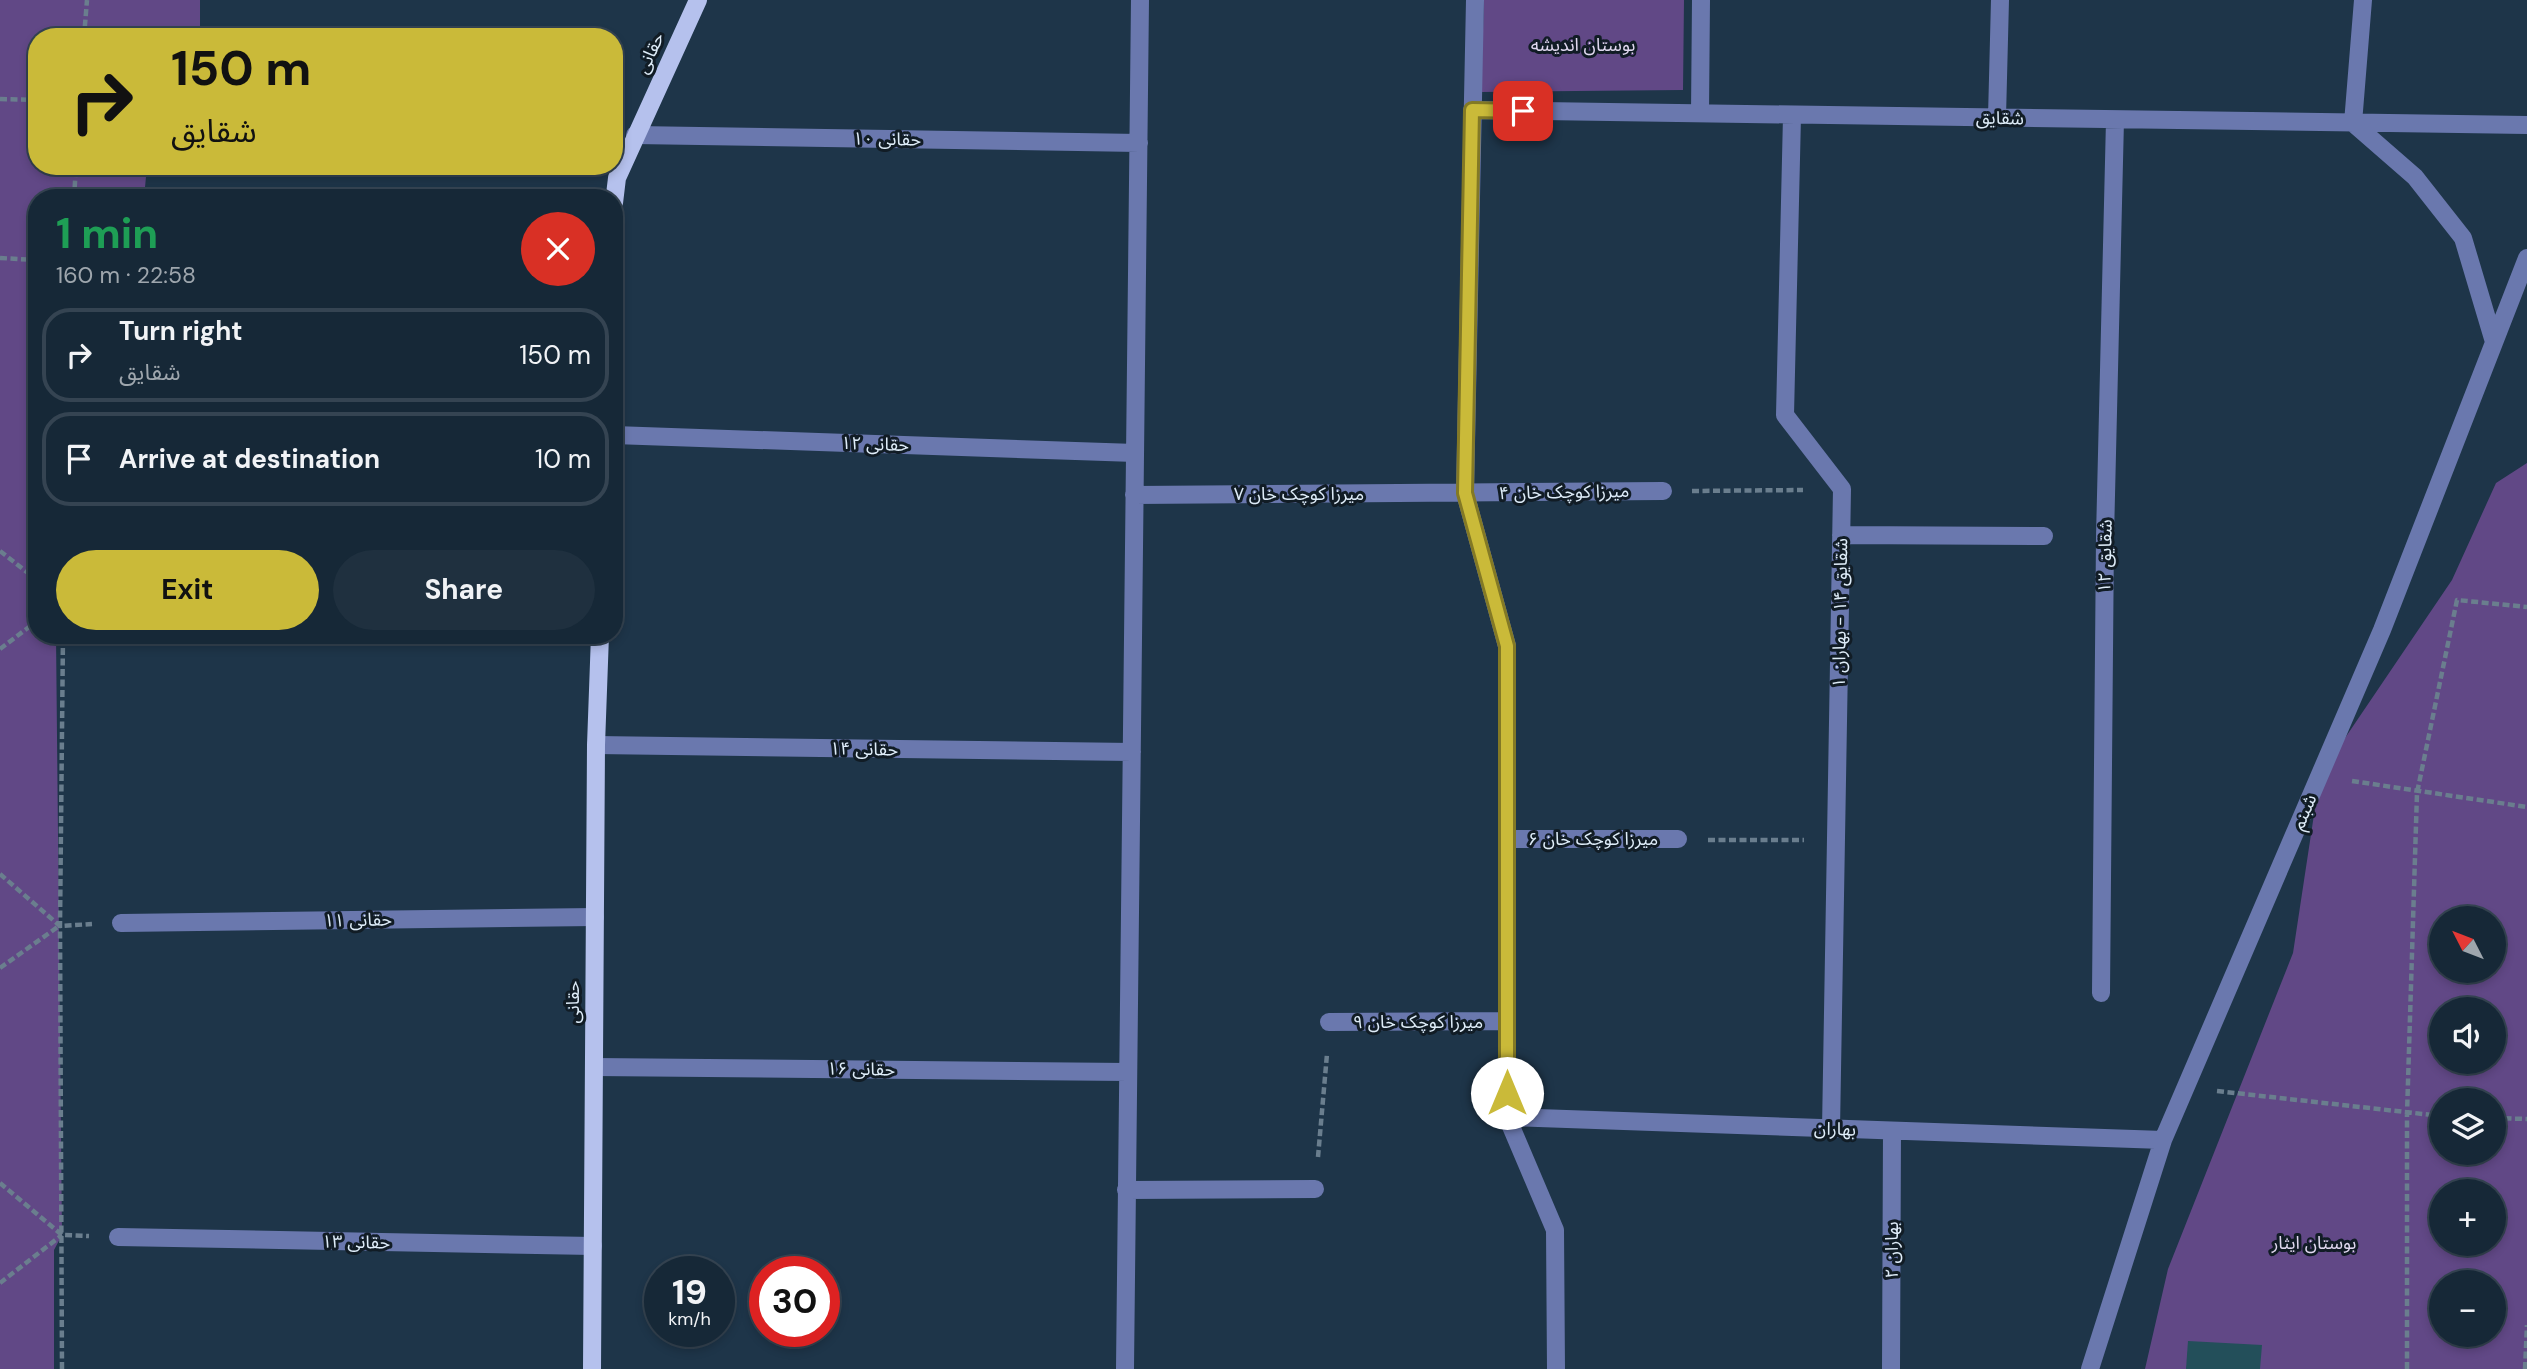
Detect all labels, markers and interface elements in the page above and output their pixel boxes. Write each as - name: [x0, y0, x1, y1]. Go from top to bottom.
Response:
- street label: حقانی: [630, 29, 670, 77]
- park label: بوستان اندیشه: [1531, 33, 1635, 57]
- text: 150 m: [171, 36, 311, 100]
- icon: right: [56, 56, 147, 147]
- pin: [1493, 81, 1553, 141]
- icon: arrive: [1504, 92, 1542, 130]
- street label: شقایق: [1976, 106, 2024, 130]
- text: شقایق: [171, 110, 257, 152]
- street label: حقانی ۱۰: [853, 126, 921, 152]
- text: 1 min: [56, 206, 158, 261]
- button: close: [521, 212, 595, 286]
- text: 160 m · 22:58: [56, 260, 196, 290]
- text: Turn right: [119, 314, 243, 348]
- icon: right: [60, 336, 98, 374]
- text: 150 m: [519, 338, 591, 372]
- text: شقایق: [119, 357, 181, 387]
- street label: حقانی ۱۲: [840, 431, 910, 457]
- icon: arrive: [60, 440, 98, 478]
- text: Arrive at destination: [119, 442, 380, 476]
- text: 10 m: [535, 442, 591, 476]
- street label: میرزا کوچک خان ۴: [1498, 479, 1630, 505]
- street label: میرزا کوچک خان ۷: [1234, 482, 1364, 506]
- street label: شقایق ۱۲: [2092, 519, 2118, 593]
- street label: شقایق ۱۴ - بهاران ۱: [1827, 538, 1853, 688]
- button: Exit: [56, 550, 319, 630]
- button: Share: [333, 550, 595, 630]
- street label: حقانی ۱۴: [830, 736, 898, 762]
- street label: شبنم: [2286, 790, 2323, 834]
- street label: میرزا کوچک خان ۶: [1528, 827, 1658, 851]
- north arrow: [2429, 906, 2506, 984]
- map controls: [2429, 906, 2506, 1347]
- street label: حقانی ۱۱: [324, 907, 392, 933]
- street label: حقانی: [561, 981, 585, 1023]
- button: sound: [2429, 997, 2506, 1074]
- street label: میرزا کوچک خان ۹: [1353, 1010, 1483, 1034]
- street label: حقانی ۱۶: [827, 1056, 895, 1082]
- position arrow: [1470, 1056, 1544, 1130]
- button: layers: [2429, 1088, 2506, 1165]
- street label: بهاران: [1814, 1116, 1856, 1142]
- button: +: [2429, 1179, 2506, 1256]
- street label: بهاران ۲: [1880, 1221, 1904, 1279]
- street label: حقانی ۱۳: [322, 1229, 390, 1255]
- park label: بوستان ایثار: [2271, 1231, 2356, 1255]
- speed limit sign: 30: [749, 1256, 840, 1347]
- text: 19: [672, 1269, 707, 1315]
- button: −: [2429, 1270, 2506, 1347]
- text: km/h: [668, 1307, 711, 1331]

